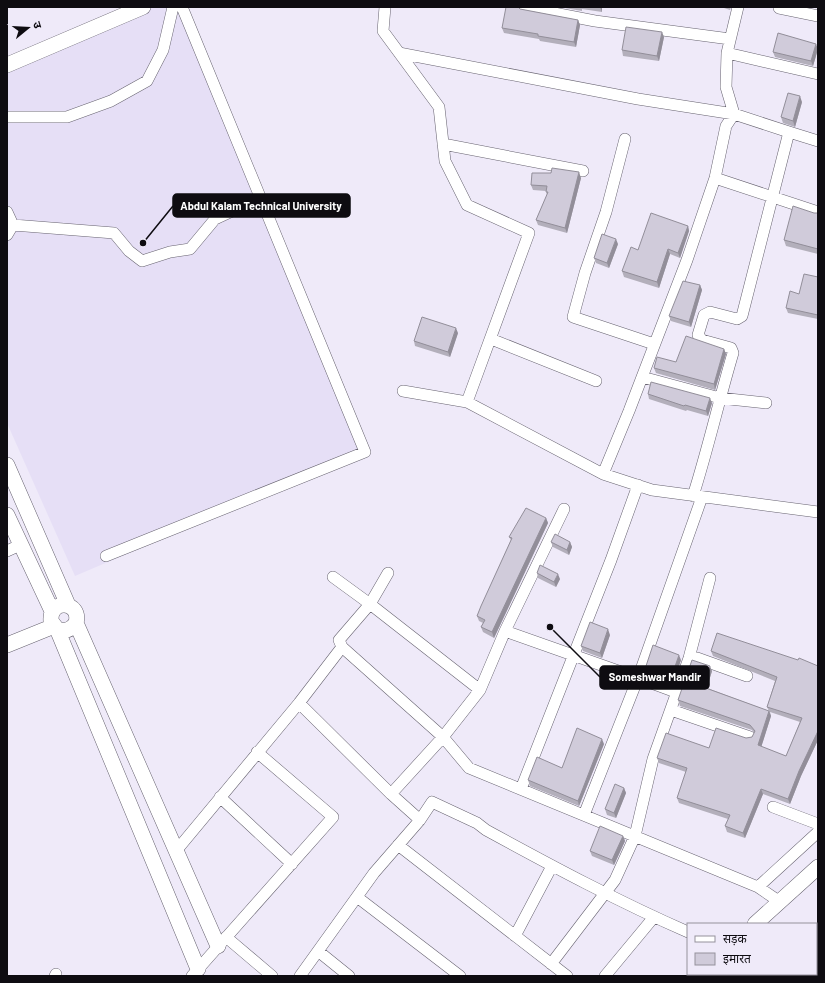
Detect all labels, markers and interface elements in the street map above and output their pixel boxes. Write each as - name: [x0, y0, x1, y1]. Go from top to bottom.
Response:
- north arrow: [8, 8, 48, 48]
- text: उ: [31, 20, 45, 30]
- callout: Abdul Kalam Technical University: [173, 194, 350, 217]
- text: Abdul Kalam Technical University: [180, 199, 342, 212]
- callout: Someshwar Mandir: [600, 666, 709, 689]
- text: Someshwar Mandir: [609, 670, 702, 683]
- legend: [687, 923, 817, 975]
- text: सड़क: [723, 931, 748, 946]
- text: इमारत: [723, 951, 752, 966]

